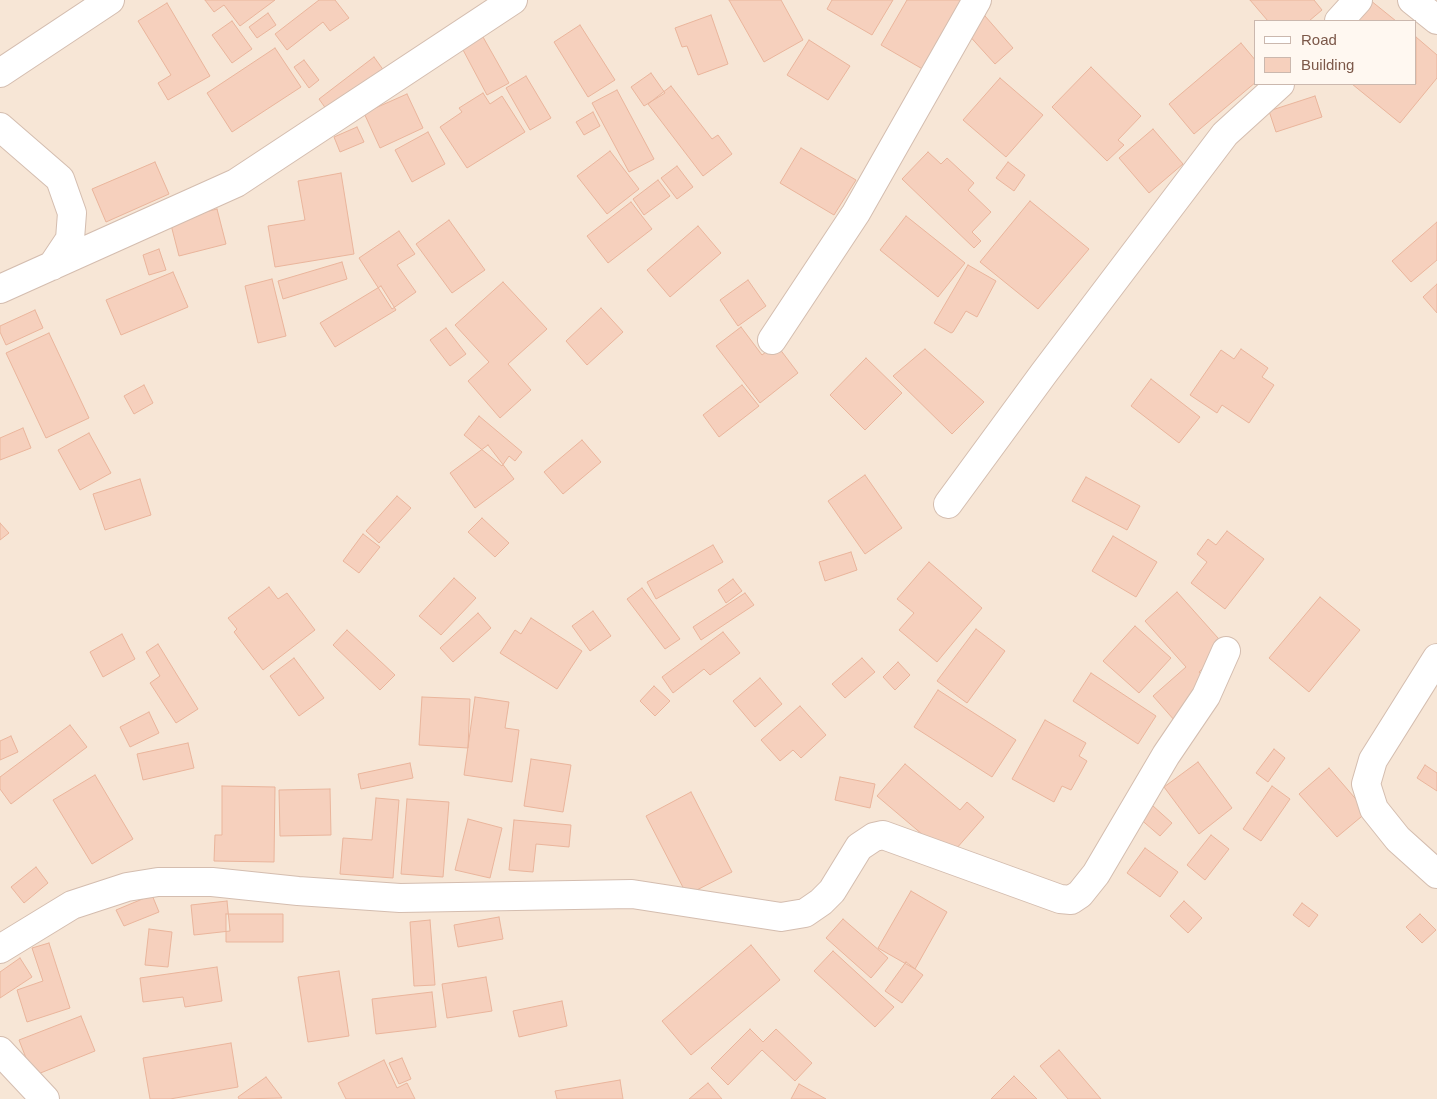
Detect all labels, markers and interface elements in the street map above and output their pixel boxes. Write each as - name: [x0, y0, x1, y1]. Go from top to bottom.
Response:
- legend: [1254, 20, 1417, 85]
- text: Road: [1301, 31, 1337, 48]
- text: Building: [1301, 56, 1354, 73]

